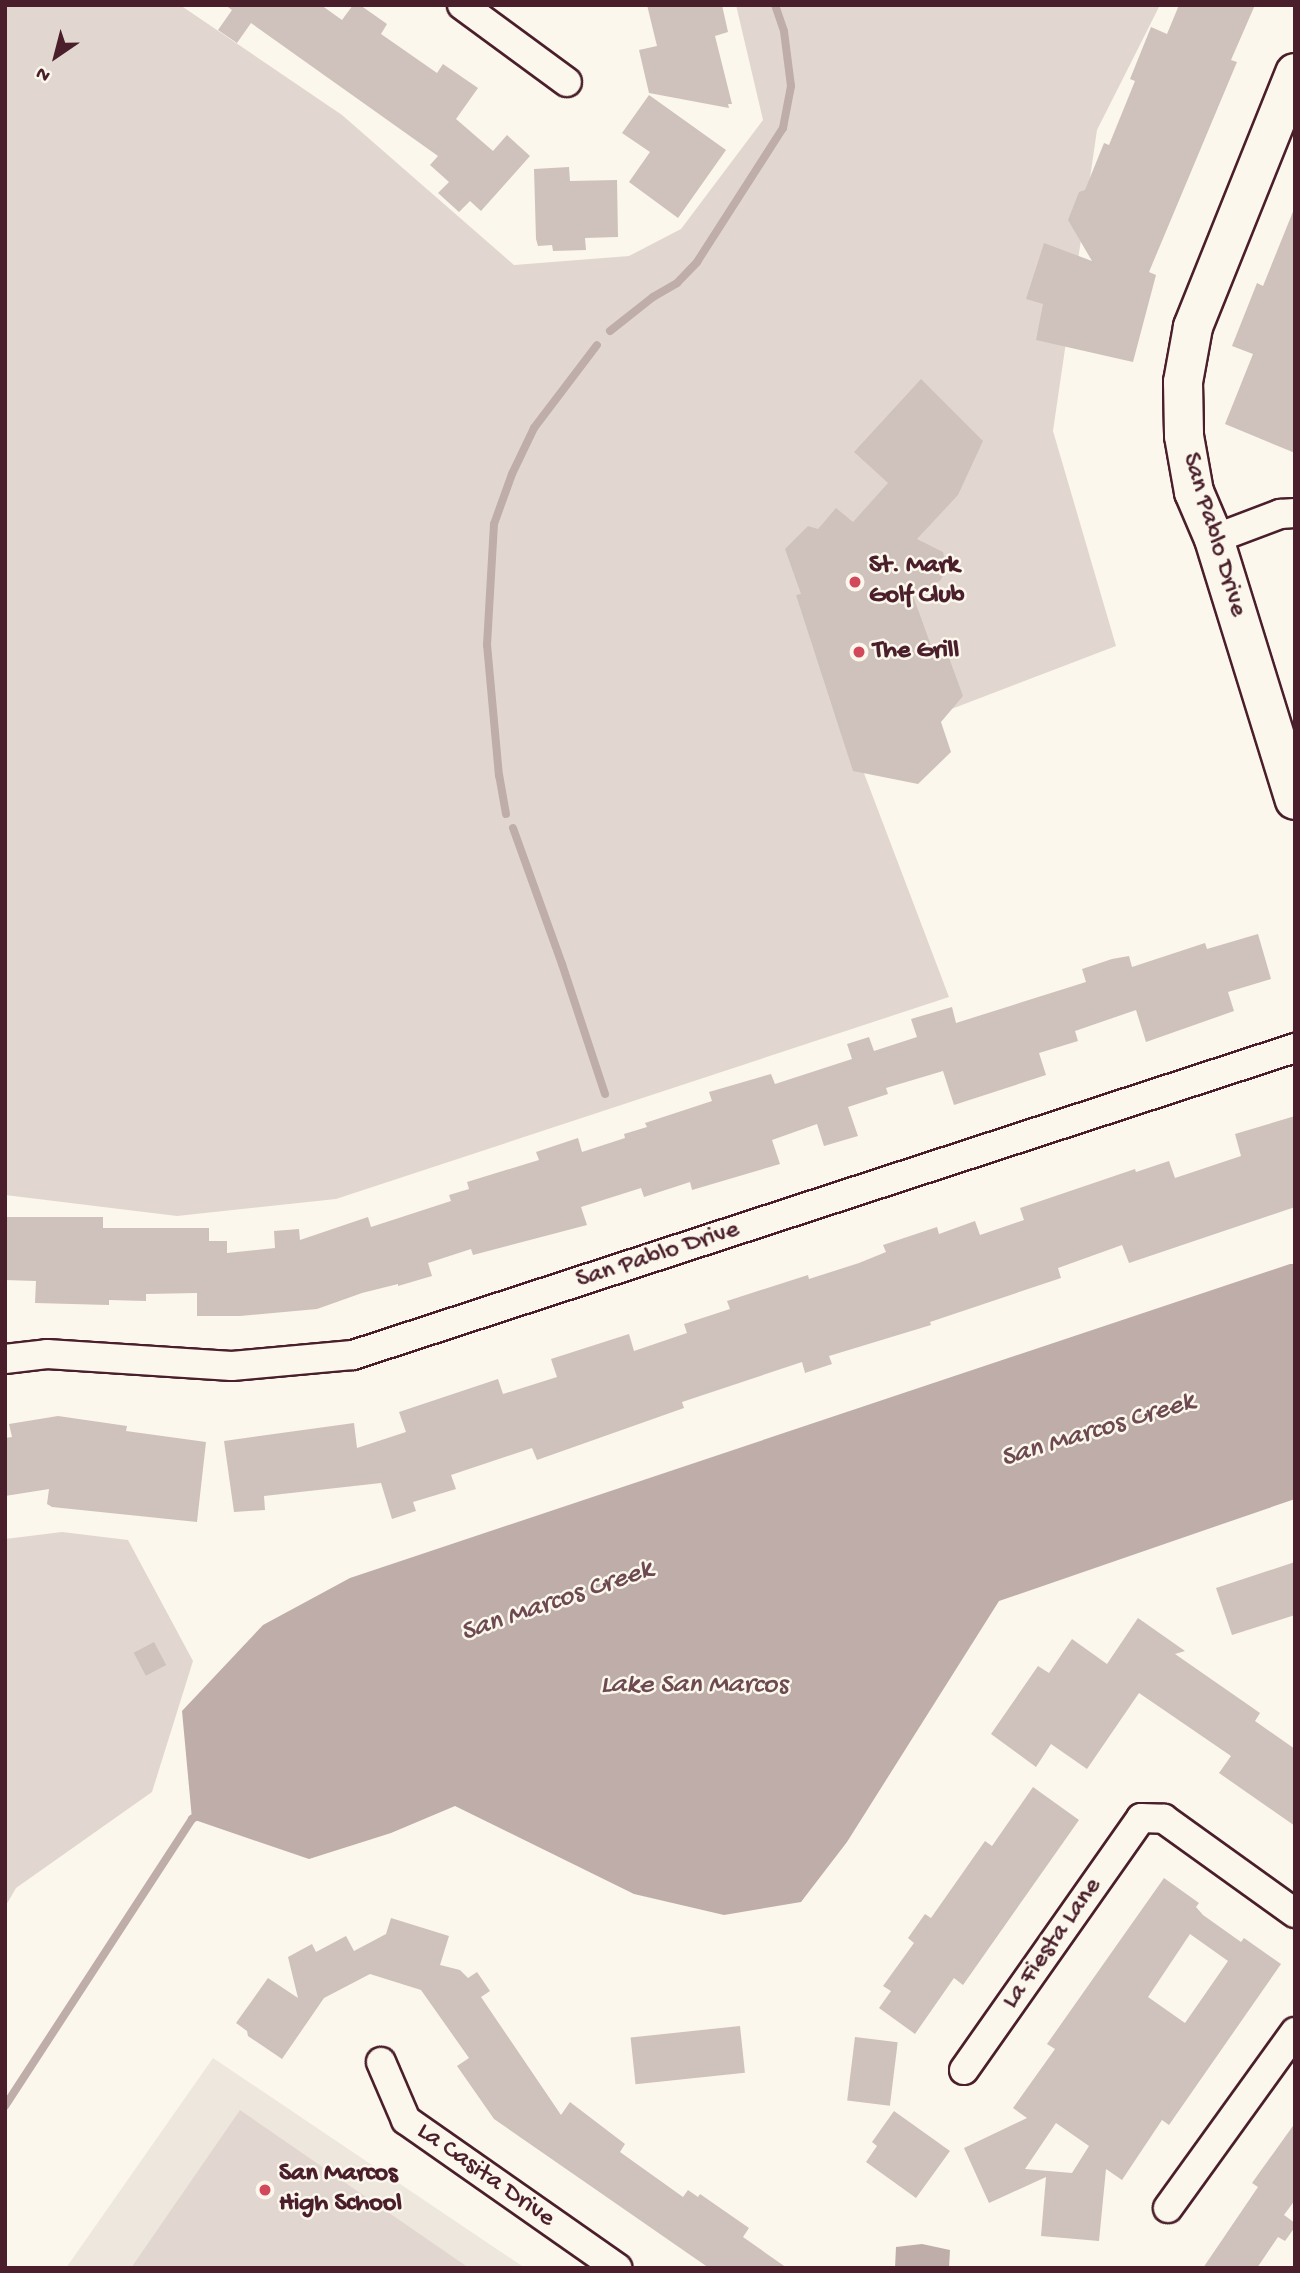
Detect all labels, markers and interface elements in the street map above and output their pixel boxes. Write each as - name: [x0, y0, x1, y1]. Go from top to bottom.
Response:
- north arrow: [21, 21, 91, 91]
- text: N: [32, 61, 55, 87]
- street label: San Pablo Drive: [1173, 449, 1253, 621]
- place label: St. Mark Golf Club: [869, 551, 964, 612]
- marker: St. Mark Golf Club: [847, 574, 863, 590]
- place label: The Grill: [873, 636, 959, 668]
- marker: The Grill: [851, 644, 867, 660]
- street label: San Pablo Drive: [573, 1215, 743, 1297]
- water label: San Marcos Creek: [997, 1386, 1199, 1476]
- water label: San Marcos Creek: [457, 1553, 657, 1651]
- water label: Lake San Marcos: [600, 1669, 788, 1703]
- street label: La Fiesta Lane: [996, 1872, 1110, 2016]
- street label: La Casita Drive: [410, 2117, 560, 2235]
- place label: San Marcos High School: [279, 2159, 402, 2220]
- marker: San Marcos High School: [257, 2182, 273, 2198]

